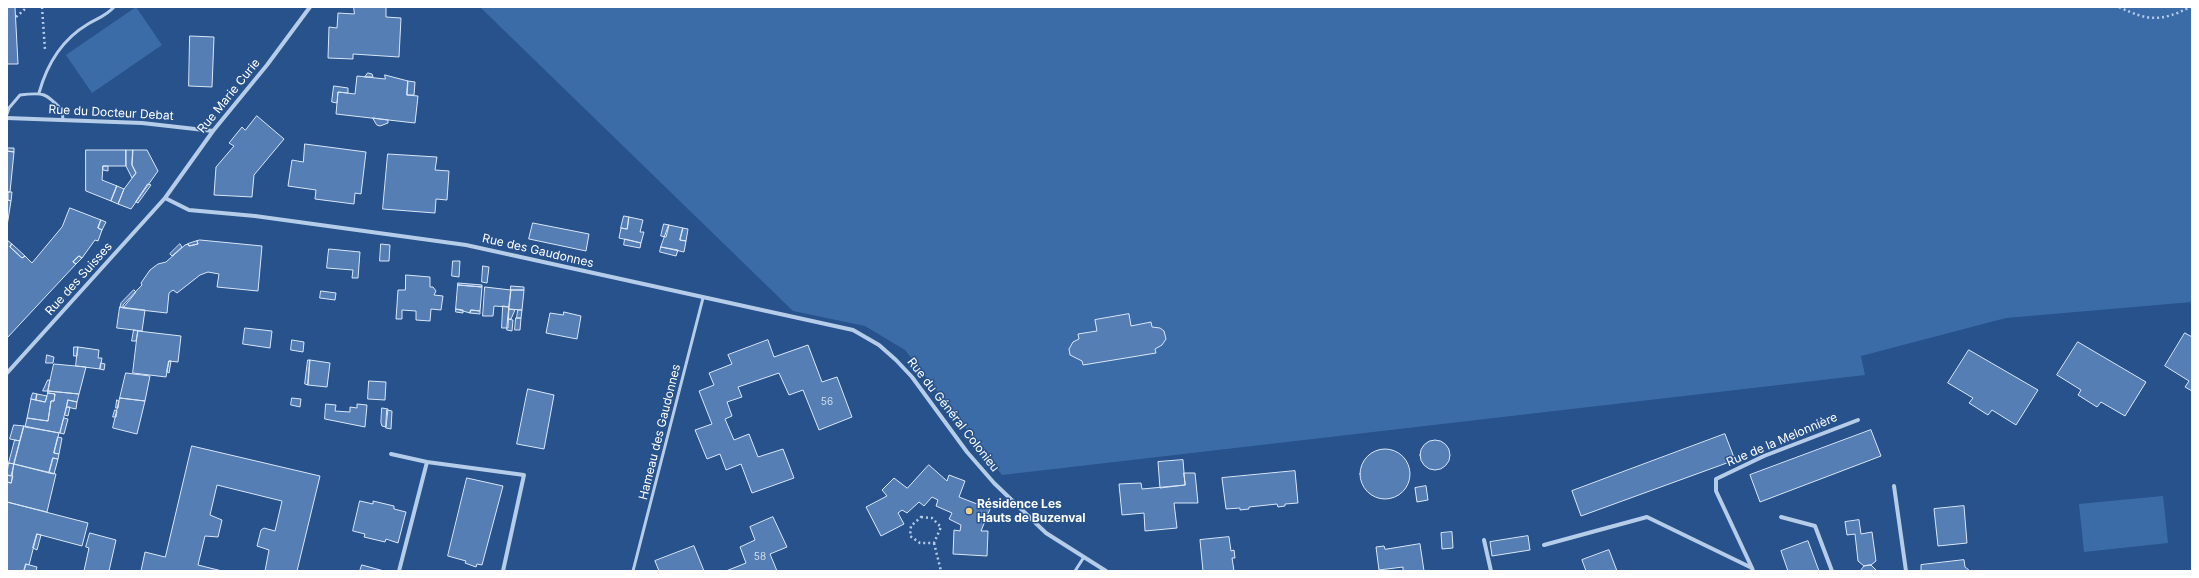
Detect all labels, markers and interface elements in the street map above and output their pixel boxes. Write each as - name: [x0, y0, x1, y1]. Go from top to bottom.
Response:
- street label: Rue Marie Curie: [195, 56, 263, 136]
- street label: Rue du Docteur Debat: [48, 103, 174, 123]
- street label: Rue des Gaudonnes: [481, 231, 595, 271]
- street label: Rue des Suisses: [43, 240, 115, 318]
- street label: Rue du Général Colonieu: [904, 355, 1002, 475]
- street label: Hameau des Gaudonnes: [636, 363, 684, 501]
- house number: 56: [821, 396, 833, 408]
- street label: Rue de la Melonnière: [1724, 410, 1840, 470]
- place label: Résidence Les Hauts de Buzenval: [977, 497, 1086, 525]
- marker: Résidence Les Hauts de Buzenval: [964, 506, 974, 516]
- house number: 58: [754, 551, 766, 563]

